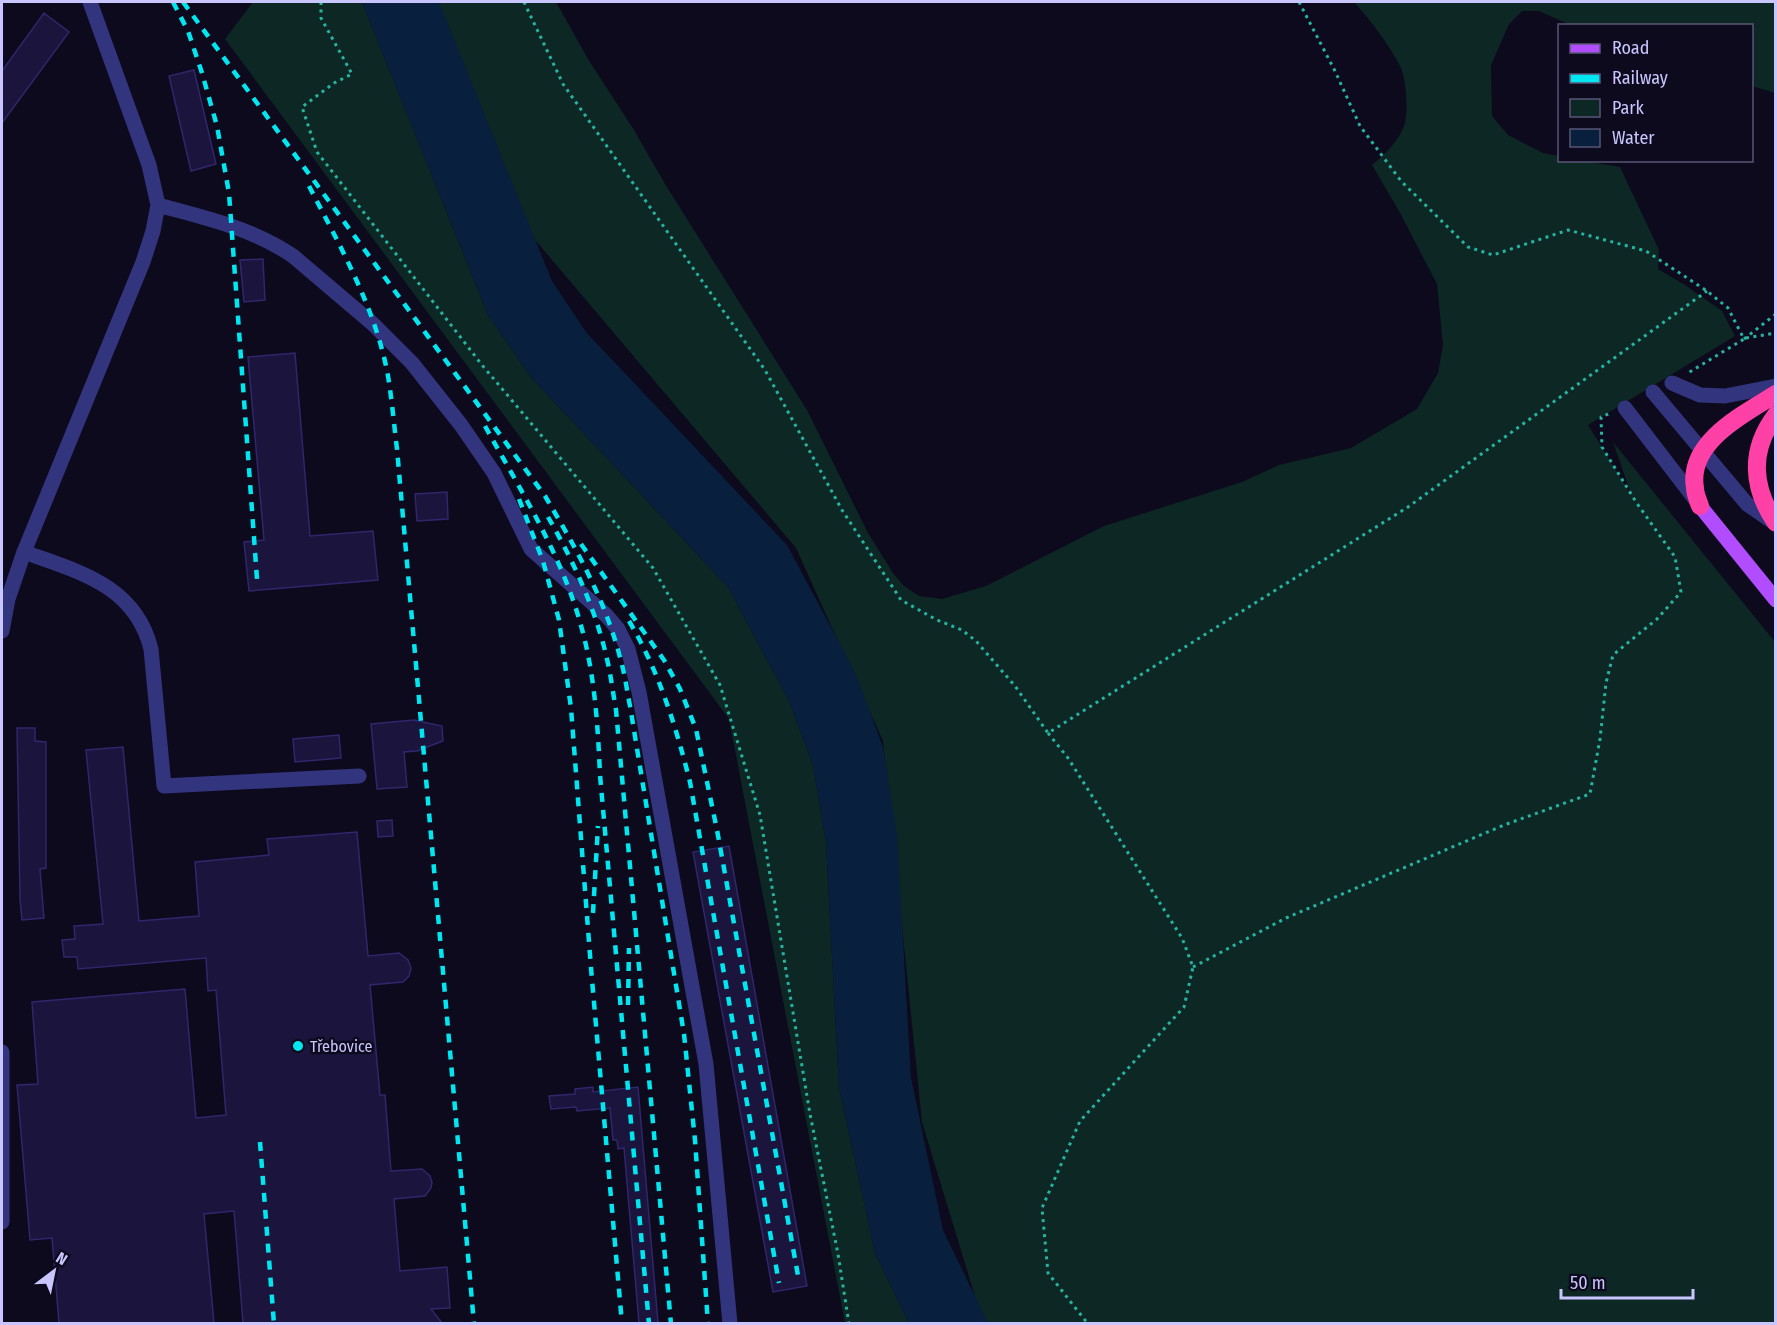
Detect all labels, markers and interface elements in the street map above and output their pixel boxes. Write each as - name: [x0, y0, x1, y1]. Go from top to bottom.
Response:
- legend: [1558, 24, 1753, 162]
- text: Road: [1612, 37, 1649, 59]
- text: Railway: [1612, 67, 1668, 89]
- text: Park: [1612, 97, 1645, 119]
- text: Water: [1612, 127, 1655, 149]
- place label: Třebovice: [310, 1037, 373, 1056]
- marker: Třebovice: [291, 1039, 305, 1053]
- north arrow: [24, 1241, 84, 1301]
- text: N: [53, 1248, 71, 1269]
- scale bar: [1561, 1262, 1693, 1300]
- text: 50 m: [1570, 1272, 1606, 1294]

